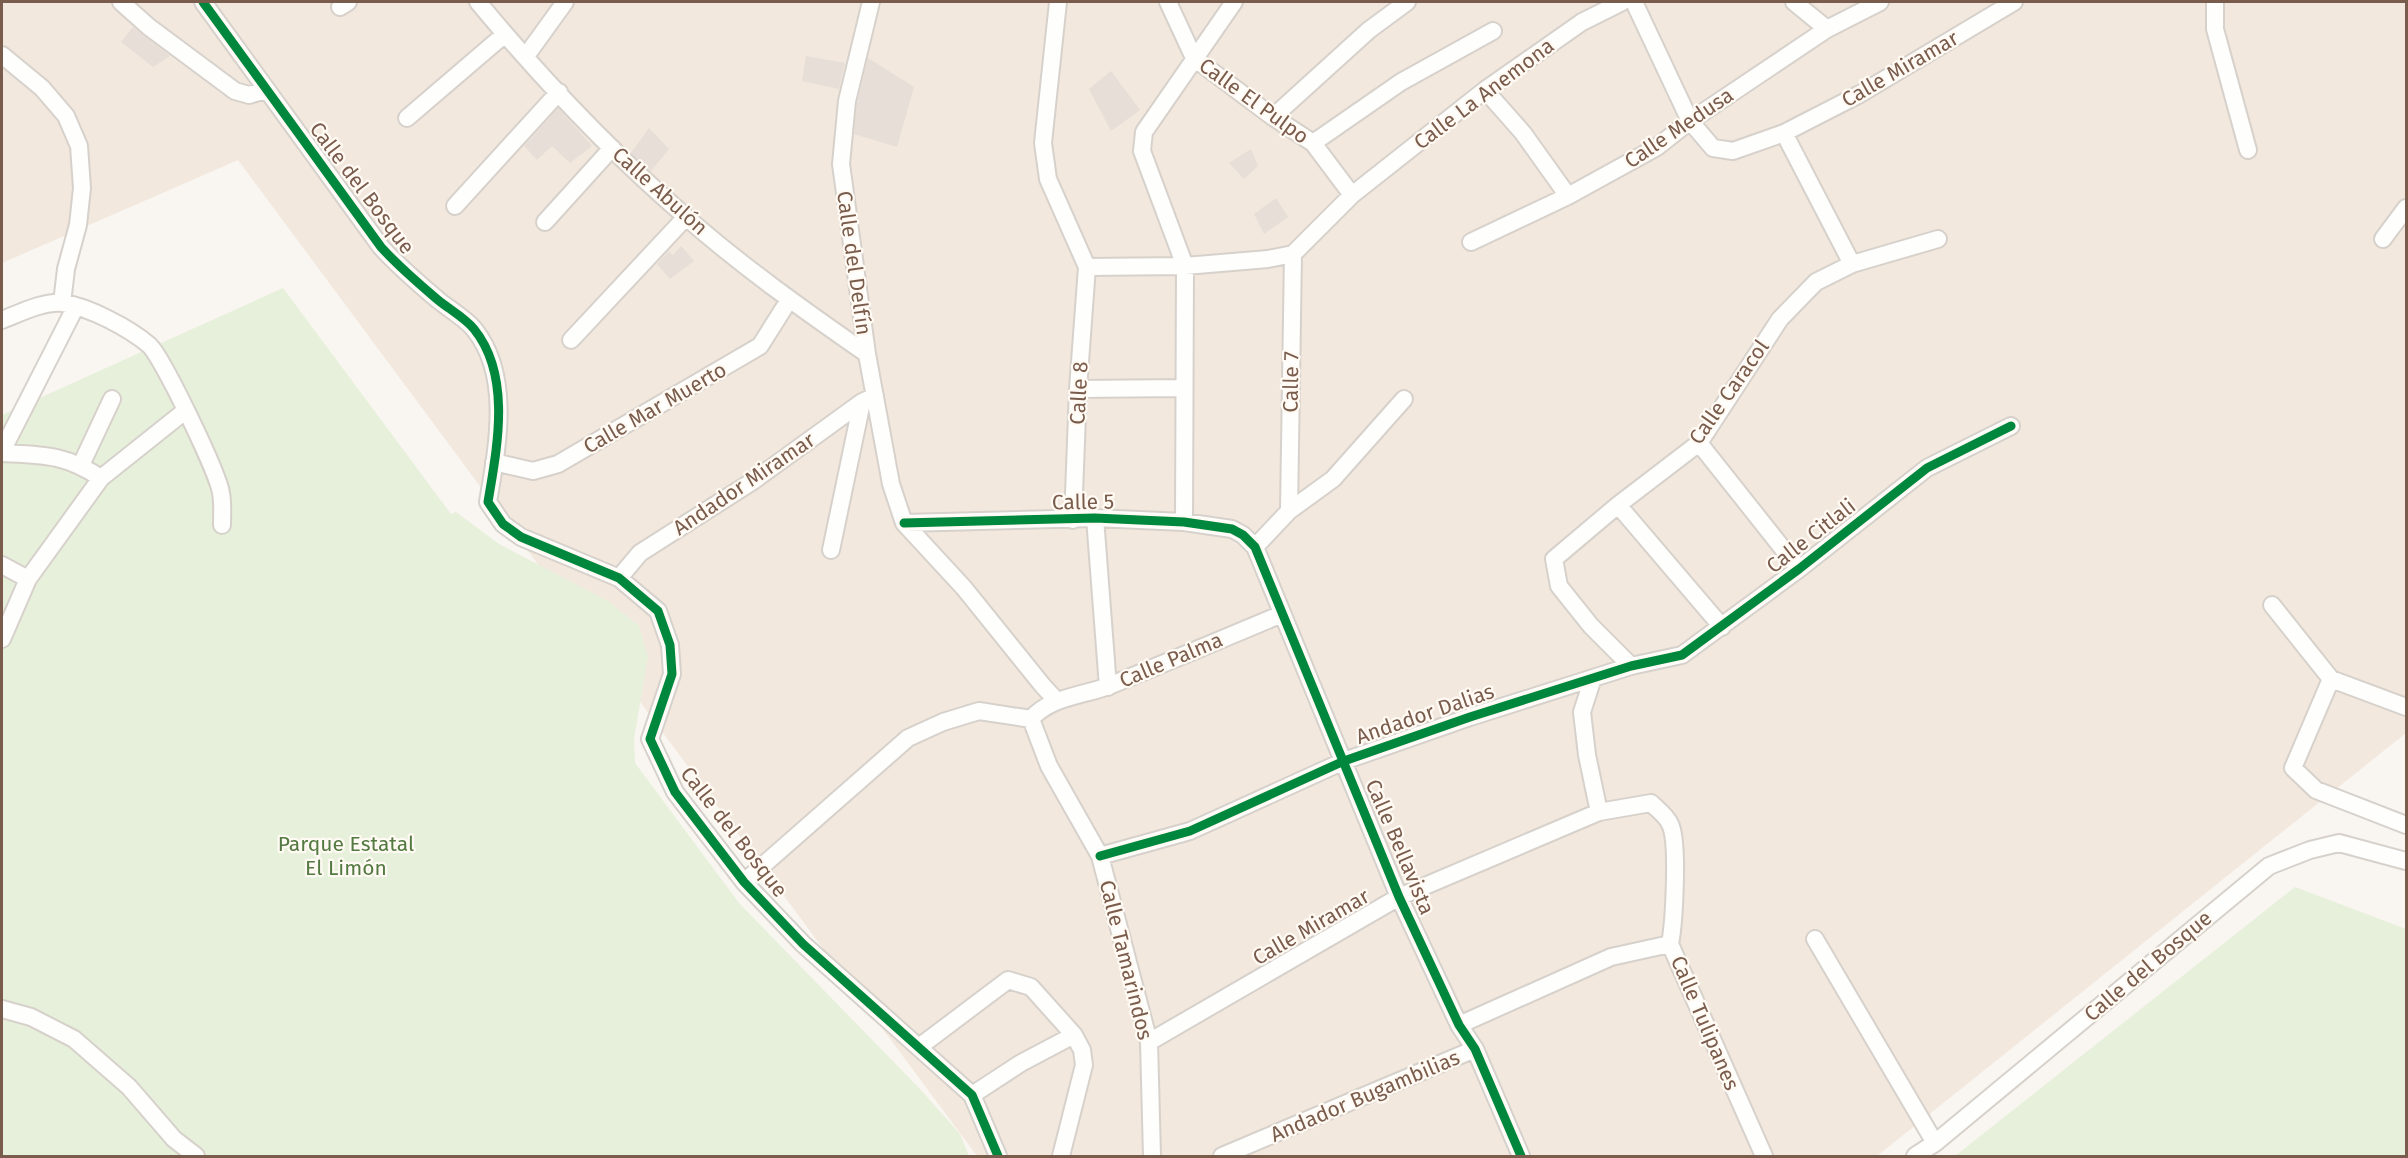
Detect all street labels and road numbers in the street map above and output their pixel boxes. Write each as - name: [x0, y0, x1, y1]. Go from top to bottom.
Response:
- street label: Calle Miramar: [1837, 25, 1963, 113]
- street label: Calle La Anemona: [1409, 33, 1559, 155]
- street label: Calle El Pulpo: [1194, 52, 1314, 150]
- street label: Calle Medusa: [1620, 82, 1738, 174]
- street label: Calle del Bosque: [304, 117, 420, 259]
- street label: Calle Abulón: [607, 141, 713, 241]
- street label: Calle del Delfín: [831, 189, 877, 337]
- street label: Calle Caracol: [1683, 335, 1775, 449]
- street label: Calle 7: [1277, 351, 1305, 413]
- street label: Calle Mar Muerto: [579, 356, 731, 460]
- street label: Calle 8: [1064, 361, 1094, 425]
- street label: Andador Miramar: [668, 427, 820, 541]
- street label: Calle 5: [1052, 488, 1114, 516]
- street label: Calle Citlali: [1761, 493, 1861, 579]
- street label: Calle Palma: [1115, 627, 1227, 693]
- street label: Andador Dalias: [1352, 678, 1498, 750]
- street label: Calle del Bosque: [675, 761, 793, 903]
- street label: Calle Bellavista: [1360, 775, 1440, 919]
- street label: Calle Tamarindos: [1094, 877, 1158, 1043]
- street label: Calle Miramar: [1248, 883, 1374, 971]
- street label: Calle del Bosque: [2079, 905, 2217, 1027]
- street label: Calle Tulipanes: [1665, 952, 1745, 1094]
- street label: Andador Bugambilias: [1266, 1044, 1464, 1148]

